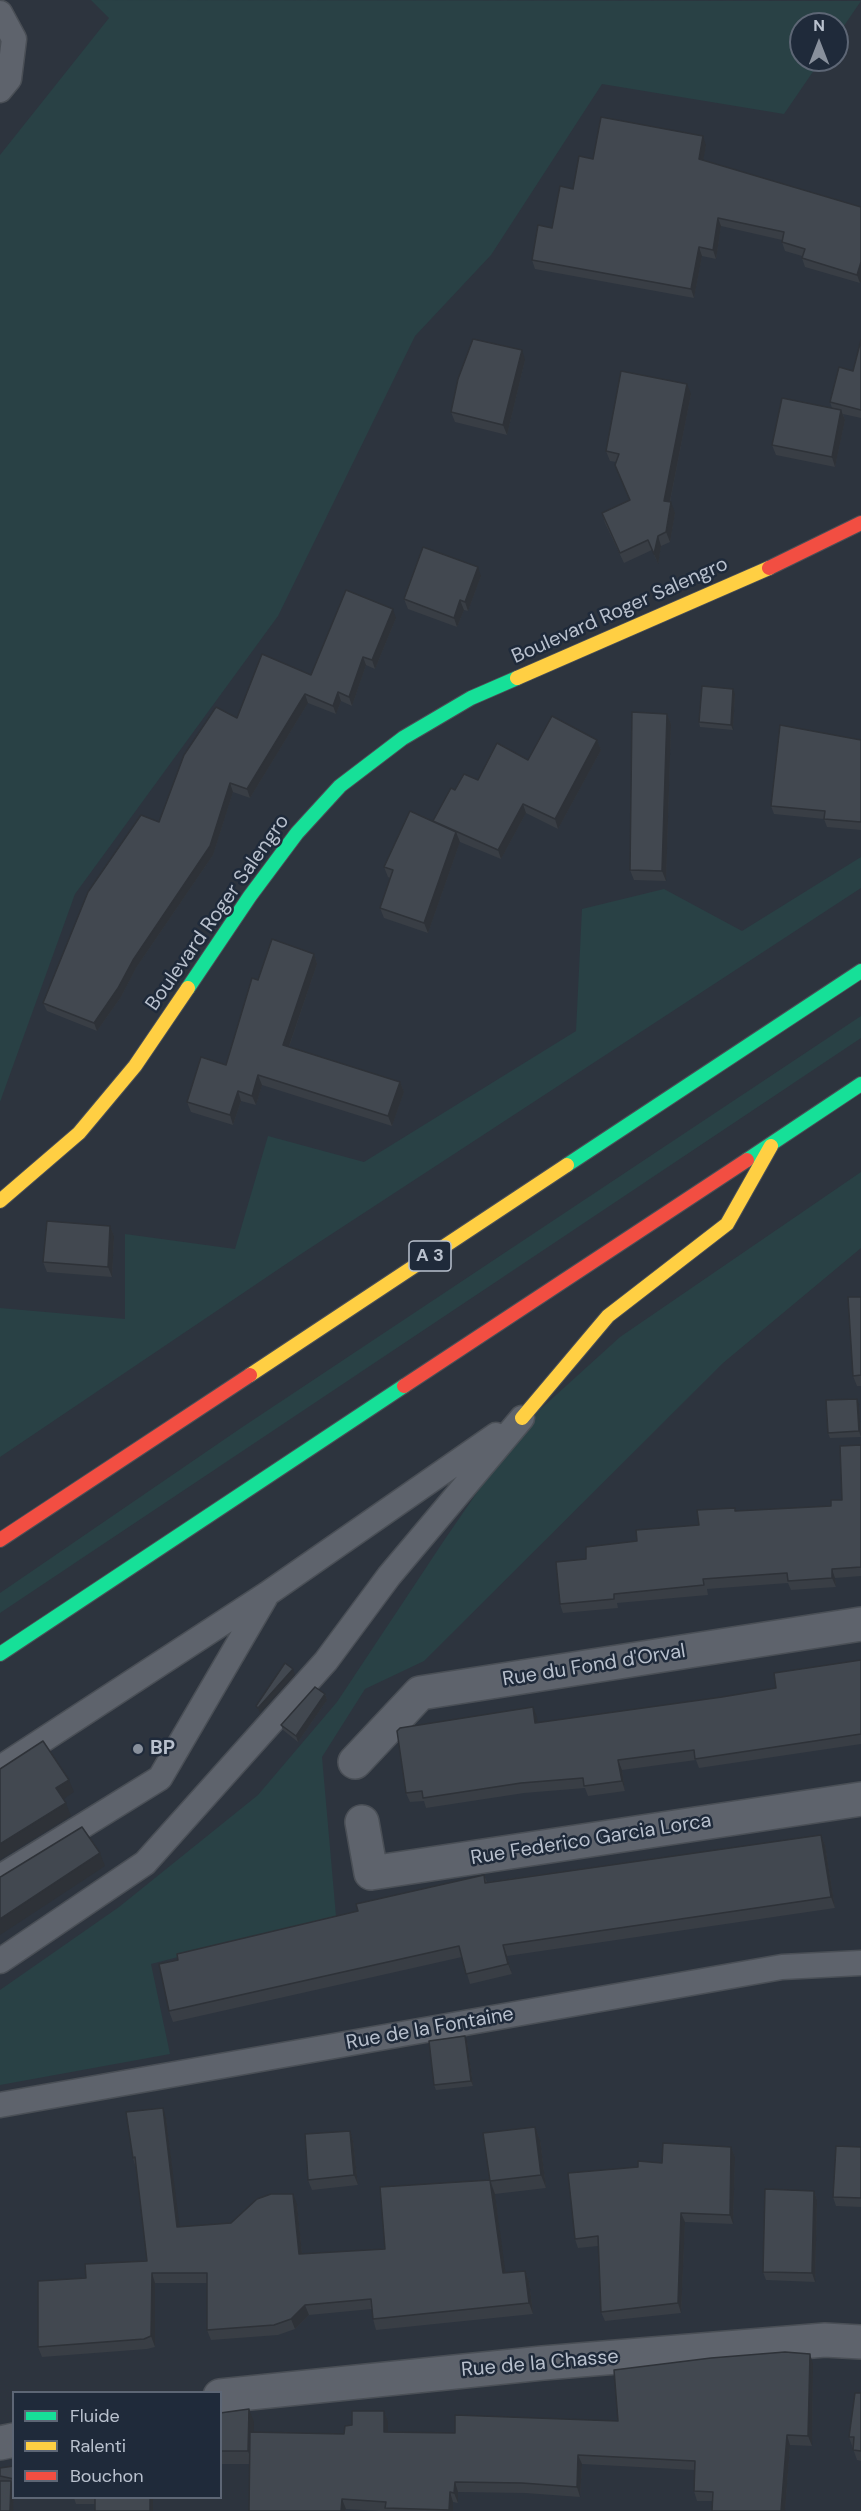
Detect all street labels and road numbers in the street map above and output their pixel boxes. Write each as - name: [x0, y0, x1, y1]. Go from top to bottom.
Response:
- street label: Boulevard Roger Salengro: [508, 552, 732, 670]
- street label: Boulevard Roger Salengro: [141, 810, 295, 1016]
- road number: A 3: [409, 1241, 451, 1271]
- street label: Rue du Fond d'Orval: [501, 1640, 687, 1692]
- street label: Rue Federico Garcia Lorca: [469, 1809, 713, 1871]
- street label: Rue de la Fontaine: [344, 2002, 516, 2056]
- street label: Rue de la Chasse: [460, 2345, 620, 2383]

